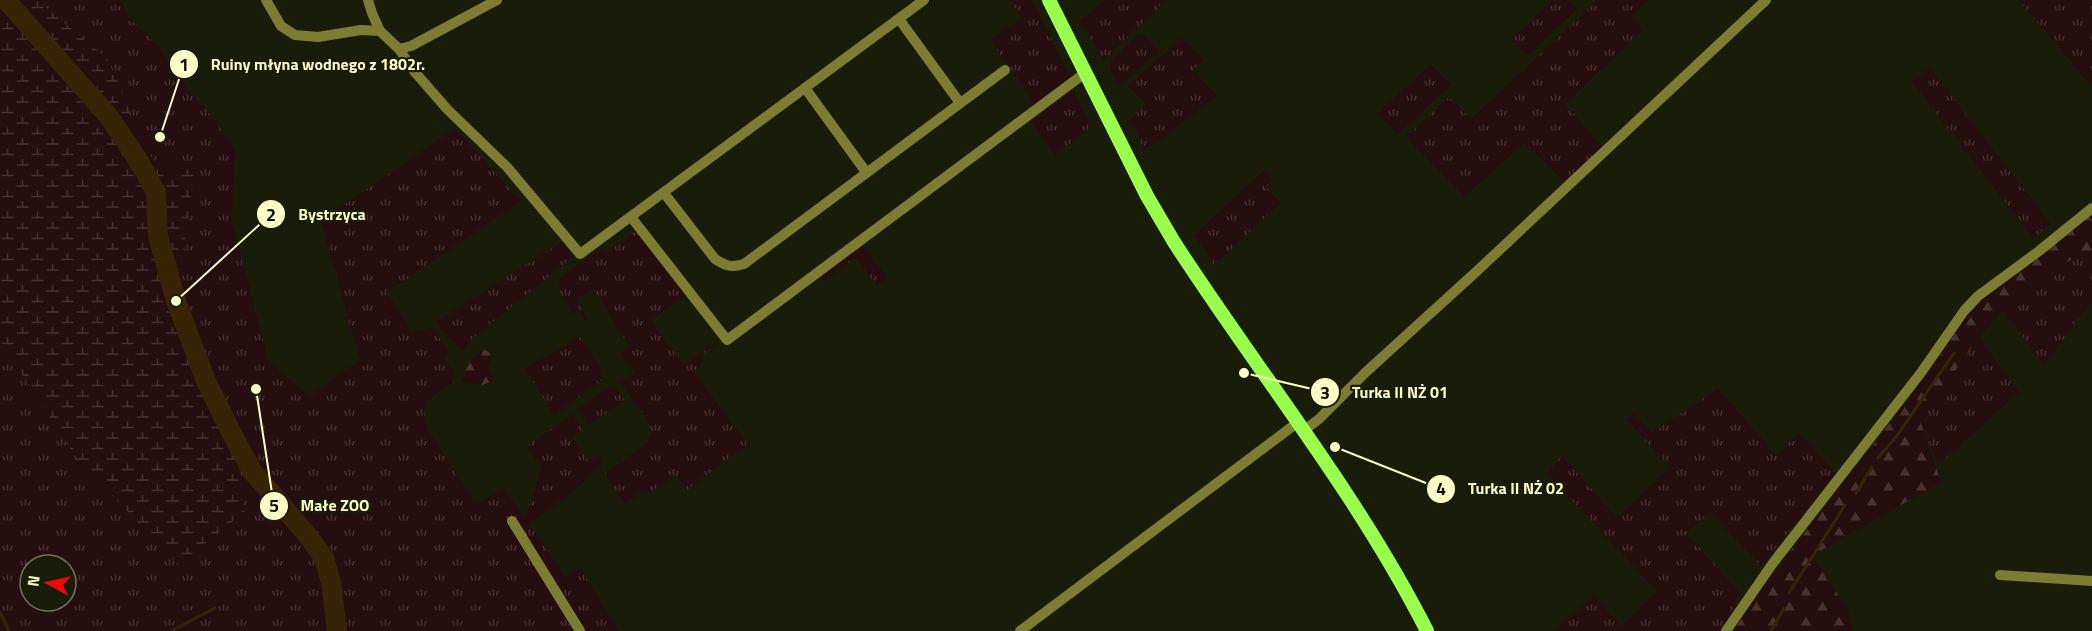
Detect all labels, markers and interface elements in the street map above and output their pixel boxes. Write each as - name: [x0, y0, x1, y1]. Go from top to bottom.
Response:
- callout: Ruiny młyna wodnego z 1802r.: [169, 47, 438, 81]
- text: 1: [179, 51, 189, 78]
- text: Ruiny młyna wodnego z 1802r.: [211, 52, 425, 76]
- callout: Bystrzyca: [256, 197, 377, 231]
- text: 2: [266, 201, 276, 228]
- text: Bystrzyca: [298, 202, 366, 226]
- callout: Turka II NŻ 01: [1310, 375, 1460, 409]
- text: 3: [1320, 379, 1330, 406]
- text: Turka II NŻ 01: [1352, 380, 1448, 404]
- callout: Turka II NŻ 02: [1426, 472, 1576, 506]
- text: 4: [1436, 475, 1446, 502]
- text: Turka II NŻ 02: [1468, 476, 1564, 500]
- callout: Małe ZOO: [259, 489, 382, 523]
- text: 5: [269, 492, 279, 519]
- text: Małe ZOO: [300, 493, 370, 517]
- north arrow: [18, 553, 78, 613]
- text: N: [20, 574, 46, 588]

